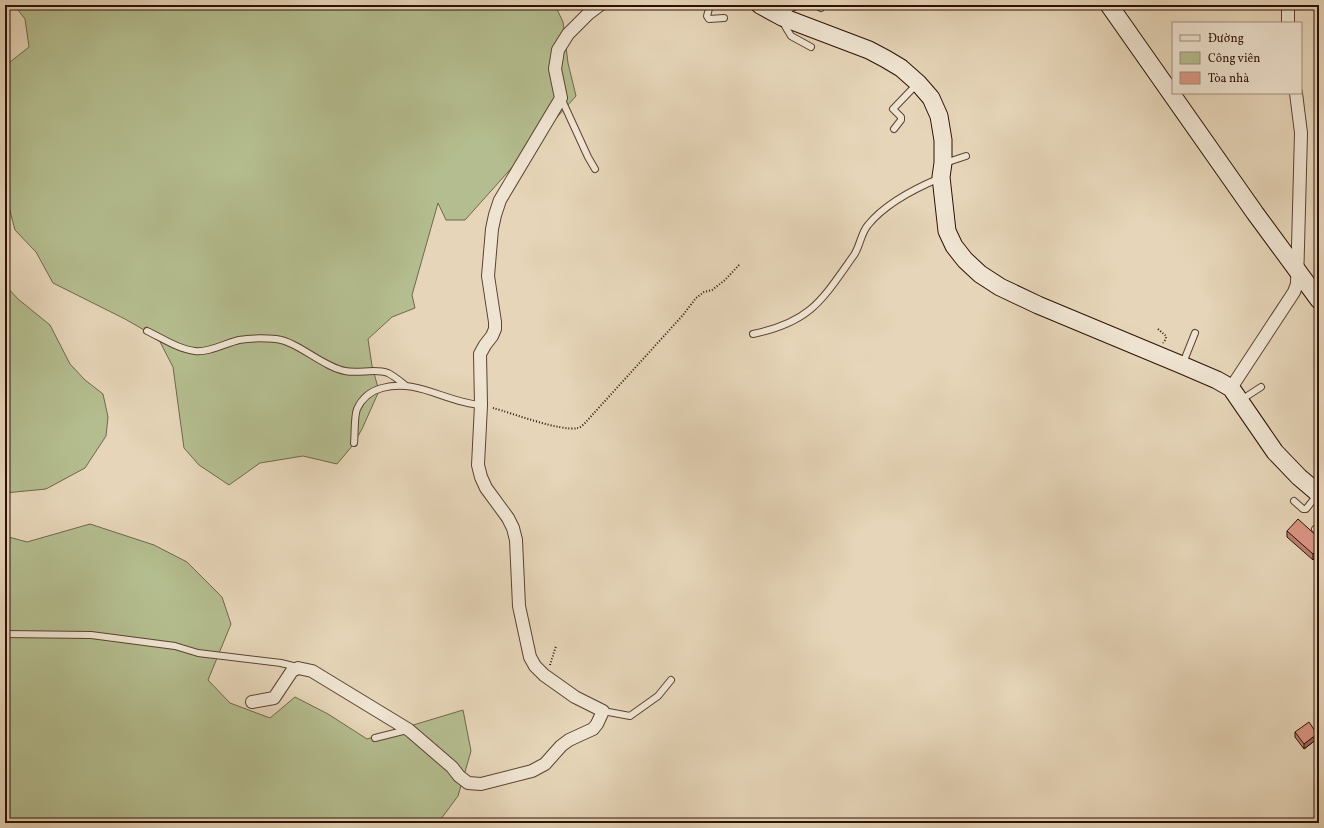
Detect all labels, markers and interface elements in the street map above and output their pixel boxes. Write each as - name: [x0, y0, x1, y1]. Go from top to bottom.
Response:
- legend: [1172, 22, 1302, 94]
- text: Đường: [1208, 31, 1244, 47]
- text: Công viên: [1208, 51, 1260, 67]
- text: Tòa nhà: [1208, 71, 1249, 87]

